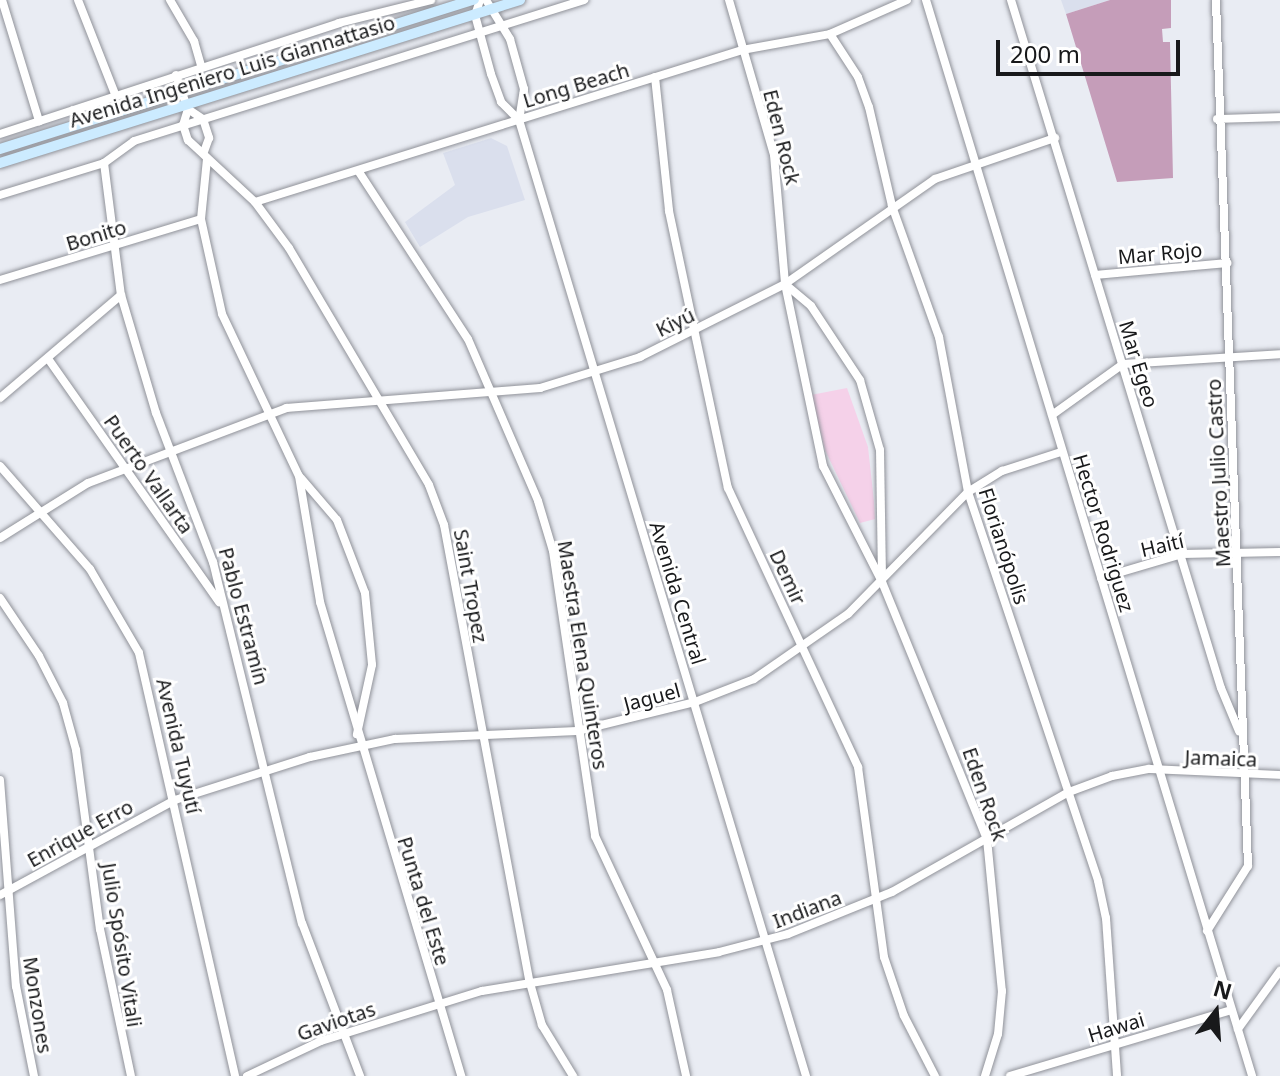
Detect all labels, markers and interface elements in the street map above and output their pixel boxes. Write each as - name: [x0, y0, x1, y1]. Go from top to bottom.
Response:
- street label: Avenida Ingeniero Luis Giannattasio: [66, 10, 398, 132]
- scale bar: [1000, 24, 1184, 74]
- text: 200 m: [1010, 37, 1080, 70]
- street label: Long Beach: [520, 57, 632, 113]
- street label: Eden Rock: [759, 87, 805, 187]
- street label: Bonito: [63, 214, 129, 256]
- street label: Mar Rojo: [1117, 237, 1203, 269]
- street label: Kiyú: [652, 302, 698, 342]
- street label: Mar Egeo: [1114, 318, 1164, 410]
- street label: Maestro Julio Castro: [1201, 378, 1235, 568]
- street label: Puerto Vallarta: [99, 410, 199, 538]
- street label: Hector Rodriguez: [1069, 451, 1139, 615]
- street label: Florianópolis: [974, 485, 1034, 607]
- street label: Avenida Central: [645, 519, 711, 667]
- street label: Saint Tropez: [449, 527, 493, 645]
- street label: Haití: [1138, 528, 1186, 562]
- street label: Maestra Elena Quinteros: [553, 539, 613, 771]
- street label: Pablo Estramín: [214, 545, 274, 687]
- street label: Demir: [765, 546, 811, 608]
- street label: Avenida Tuyutí: [152, 676, 206, 816]
- street label: Jaguel: [621, 678, 683, 716]
- street label: Eden Rock: [958, 744, 1012, 844]
- street label: Jamaica: [1184, 745, 1258, 771]
- street label: Enrique Erro: [23, 794, 137, 872]
- street label: Punta del Este: [393, 834, 455, 968]
- street label: Julio Spósito Vitali: [97, 861, 147, 1029]
- street label: Indiana: [769, 885, 845, 933]
- street label: Monzones: [19, 955, 57, 1055]
- north arrow: [1176, 972, 1256, 1052]
- text: N: [1210, 972, 1236, 1006]
- street label: Gaviotas: [294, 996, 378, 1046]
- street label: Hawai: [1085, 1007, 1147, 1047]

